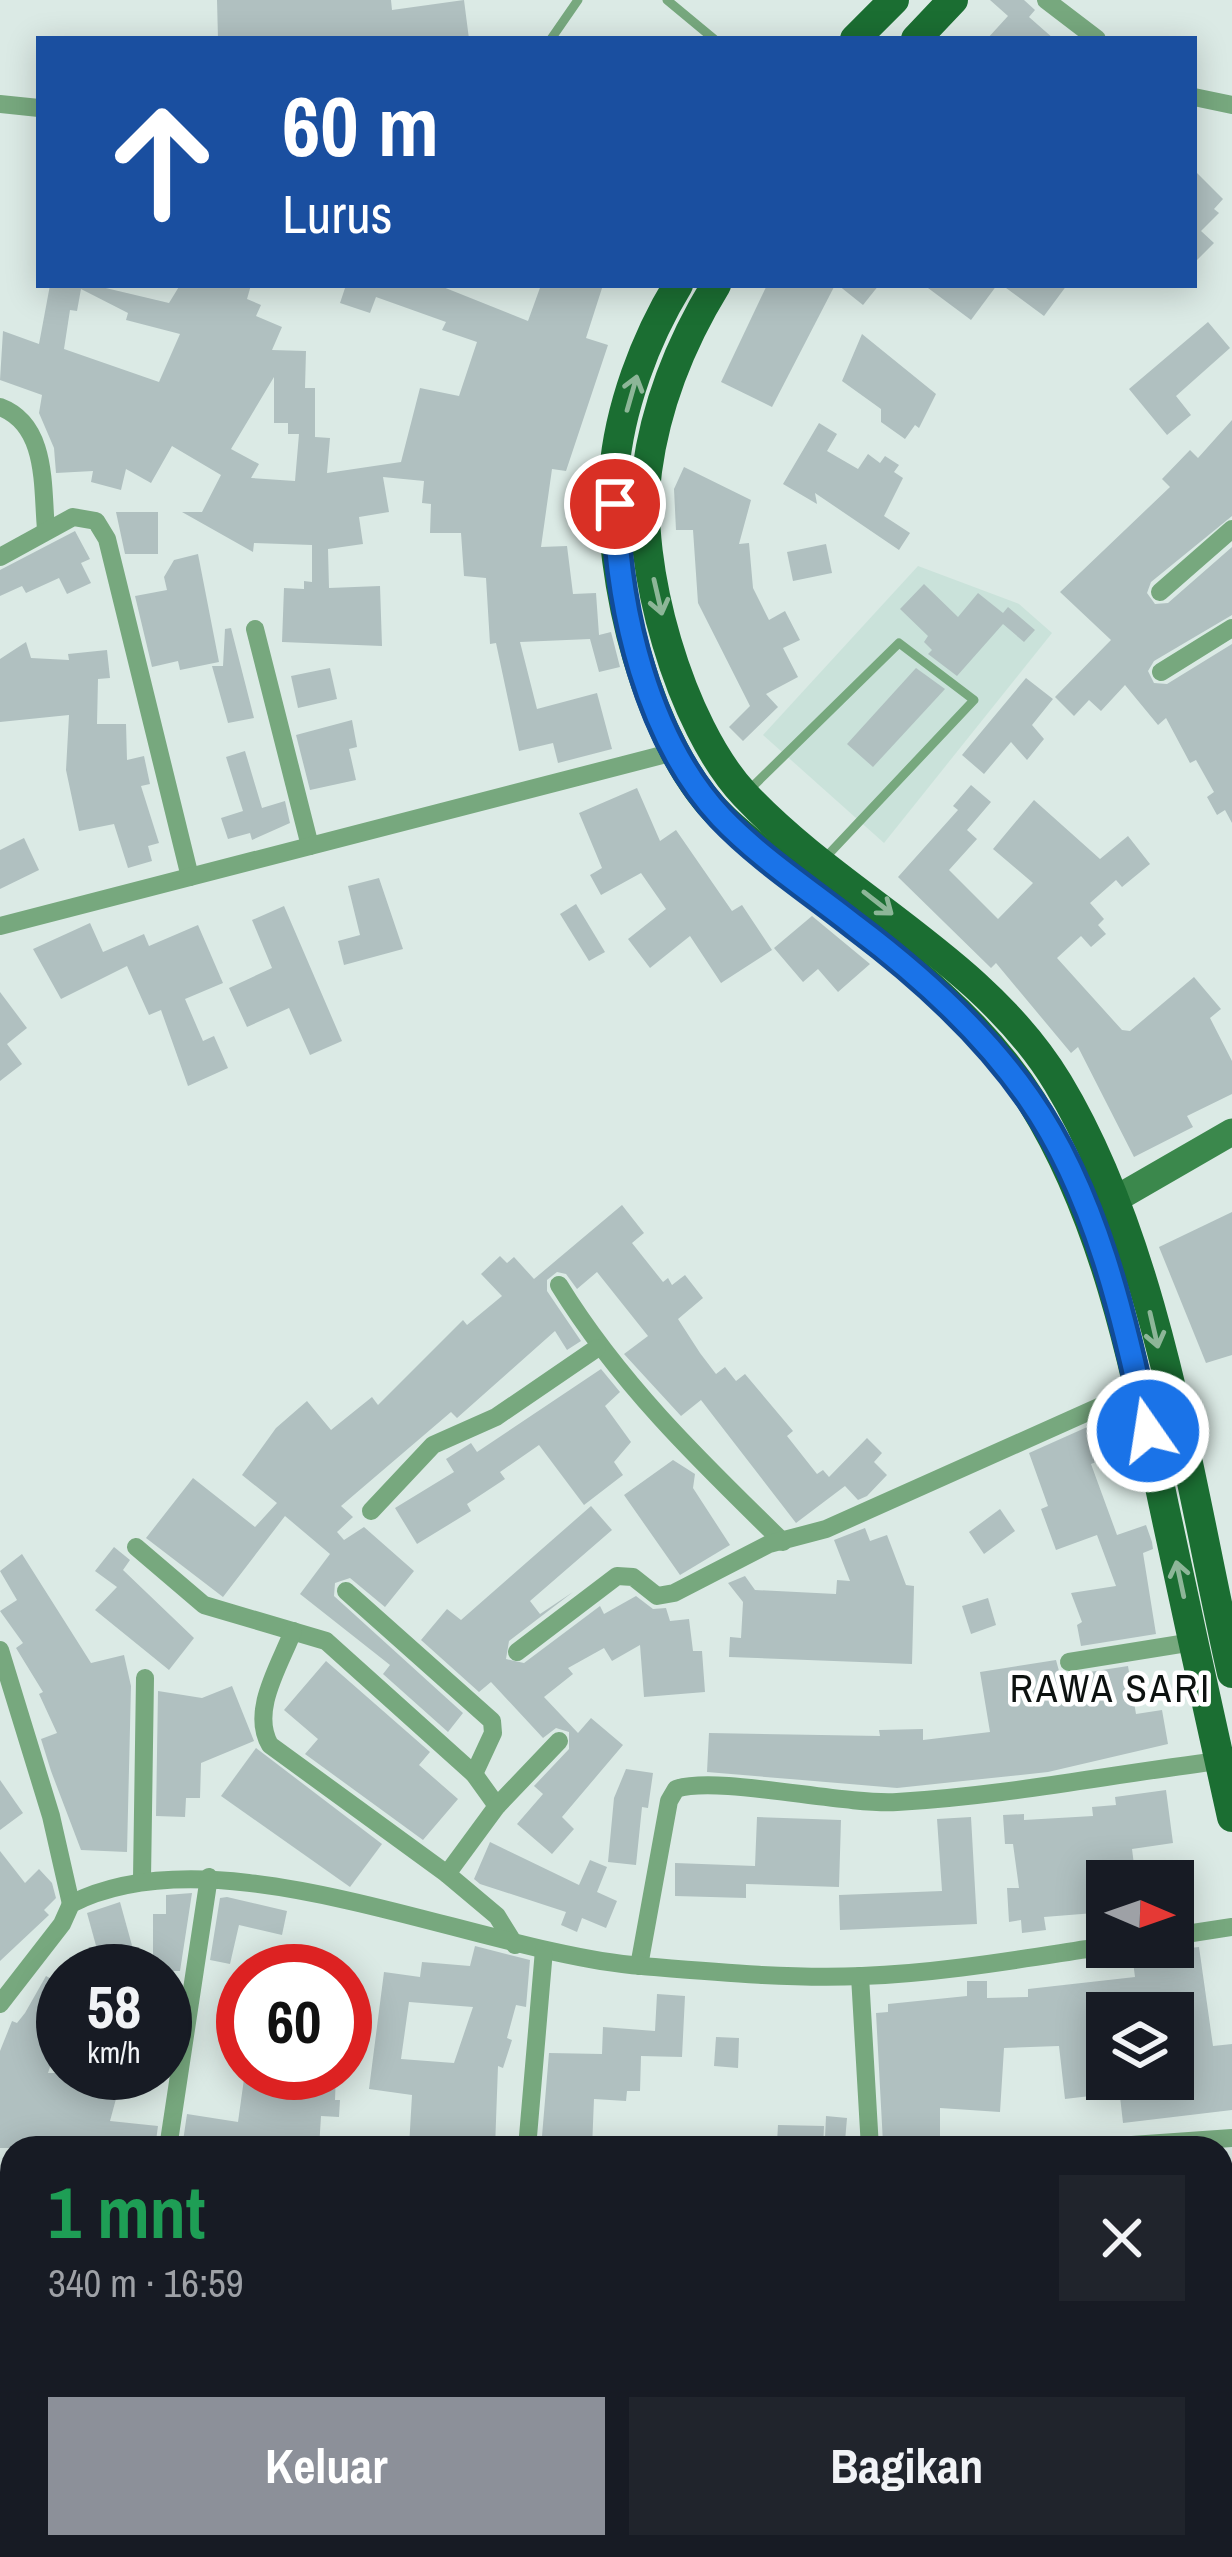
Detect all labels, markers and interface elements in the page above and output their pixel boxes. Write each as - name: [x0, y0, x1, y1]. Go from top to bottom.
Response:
- text: 60 m: [282, 69, 439, 182]
- icon: ahead: [84, 84, 240, 240]
- text: Lurus: [282, 177, 393, 250]
- one-way arrow: [623, 375, 645, 413]
- pin: [564, 453, 666, 555]
- icon: arrive: [582, 471, 648, 537]
- one-way arrow: [647, 577, 670, 615]
- one-way arrow: [861, 889, 893, 915]
- one-way arrow: [1144, 1310, 1166, 1348]
- position arrow: [1085, 1368, 1211, 1494]
- one-way arrow: [1167, 1561, 1190, 1599]
- district label: RAWA SARI: [1010, 1662, 1212, 1714]
- north arrow: [1086, 1860, 1194, 1968]
- map controls: [1086, 1860, 1194, 2100]
- speed limit sign: 60: [216, 1944, 372, 2100]
- text: 58: [87, 1966, 141, 2047]
- button: layers: [1086, 1992, 1194, 2100]
- text: km/h: [87, 2032, 141, 2072]
- text: 1 mnt: [48, 2163, 205, 2260]
- button: close: [1059, 2175, 1185, 2301]
- text: 340 m · 16:59: [48, 2257, 244, 2309]
- button: Keluar: [48, 2397, 605, 2535]
- button: Bagikan: [629, 2397, 1185, 2535]

